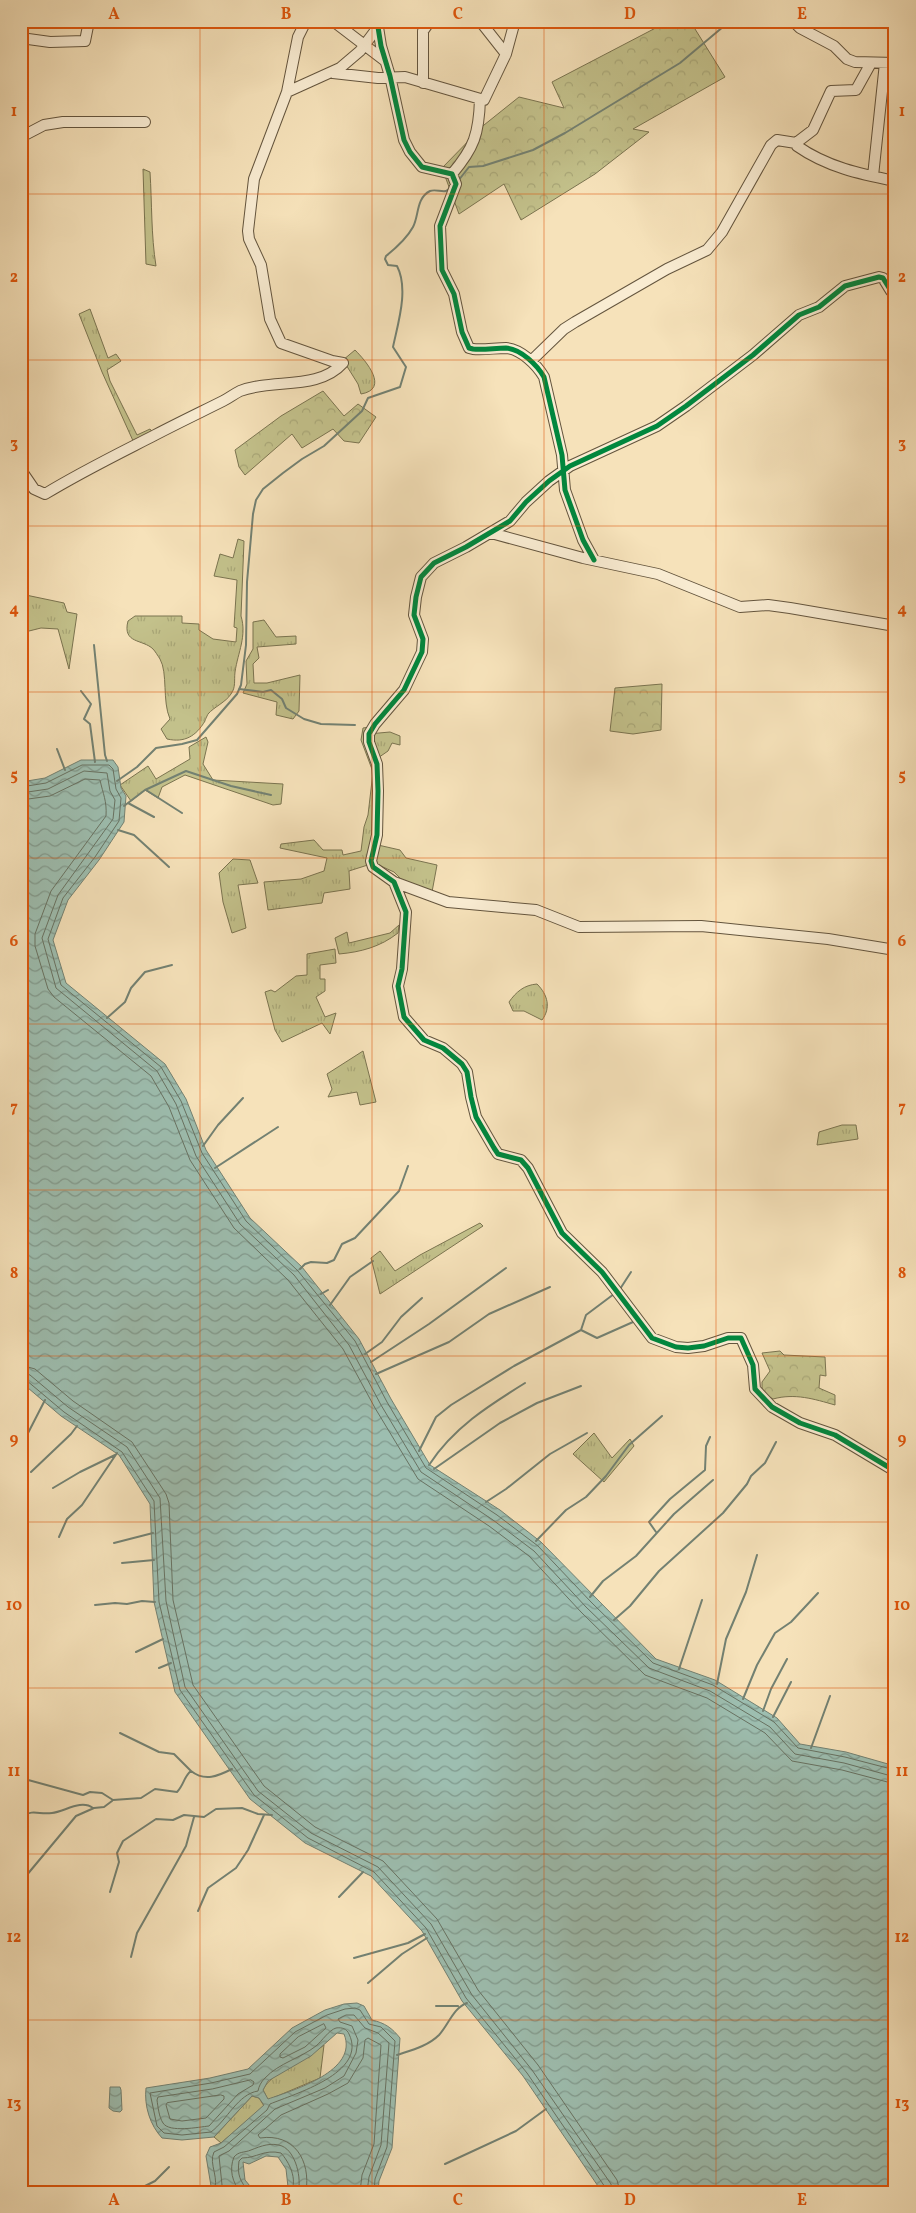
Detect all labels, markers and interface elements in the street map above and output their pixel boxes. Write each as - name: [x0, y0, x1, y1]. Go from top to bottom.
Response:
- text: A: [108, 4, 120, 26]
- text: B: [281, 4, 292, 26]
- text: C: [453, 4, 463, 26]
- text: D: [624, 4, 636, 26]
- text: E: [797, 4, 807, 26]
- text: 1: [11, 101, 17, 123]
- text: 1: [899, 101, 905, 123]
- text: 2: [10, 267, 18, 289]
- text: 2: [898, 267, 906, 289]
- text: 3: [10, 433, 18, 455]
- text: 3: [898, 433, 906, 455]
- text: 4: [9, 599, 19, 621]
- text: 4: [897, 599, 907, 621]
- text: 5: [10, 765, 18, 787]
- text: 5: [898, 765, 906, 787]
- text: 6: [10, 931, 19, 953]
- text: 6: [898, 931, 907, 953]
- text: 7: [10, 1097, 18, 1119]
- text: 7: [898, 1097, 906, 1119]
- text: 8: [10, 1263, 18, 1285]
- text: 8: [898, 1263, 906, 1285]
- text: 9: [10, 1429, 19, 1451]
- text: 9: [898, 1429, 907, 1451]
- text: 10: [6, 1595, 22, 1617]
- text: 10: [894, 1595, 910, 1617]
- text: 11: [8, 1761, 20, 1783]
- text: 11: [896, 1761, 908, 1783]
- text: 12: [7, 1927, 21, 1949]
- text: 12: [895, 1927, 909, 1949]
- text: 13: [7, 2093, 21, 2115]
- text: 13: [895, 2093, 909, 2115]
- text: A: [108, 2190, 120, 2212]
- text: B: [281, 2190, 292, 2212]
- text: C: [453, 2190, 463, 2212]
- text: D: [624, 2190, 636, 2212]
- text: E: [797, 2190, 807, 2212]

